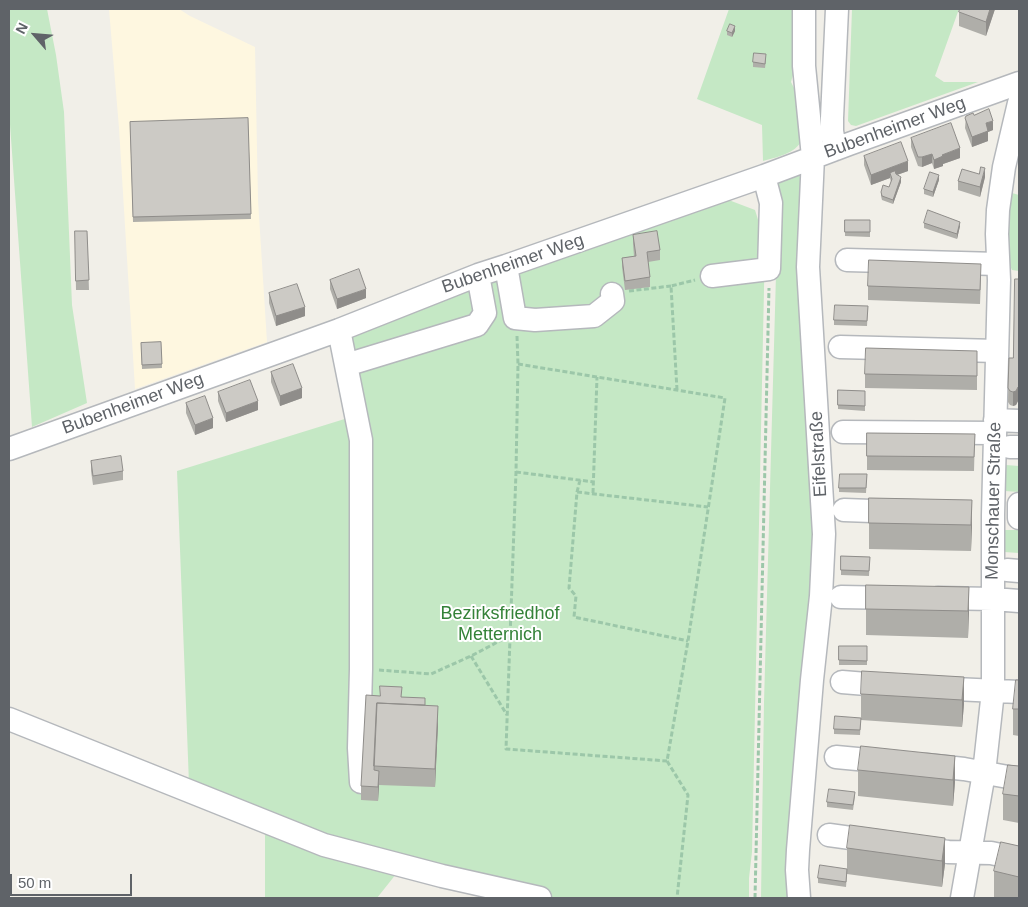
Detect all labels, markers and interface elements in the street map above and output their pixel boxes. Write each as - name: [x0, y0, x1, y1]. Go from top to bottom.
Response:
- north arrow: [10, 10, 60, 60]
- text: N: [12, 20, 31, 36]
- street label: Bubenheimer Weg: [821, 92, 969, 164]
- street label: Bubenheimer Weg: [439, 230, 587, 298]
- street label: Bubenheimer Weg: [59, 368, 207, 440]
- street label: Eifelstraße: [806, 410, 832, 498]
- street label: Monschauer Straße: [982, 422, 1006, 580]
- park label: Bezirksfriedhof Metternich: [440, 603, 560, 646]
- scale bar: [12, 864, 135, 896]
- text: 50 m: [18, 874, 51, 891]

